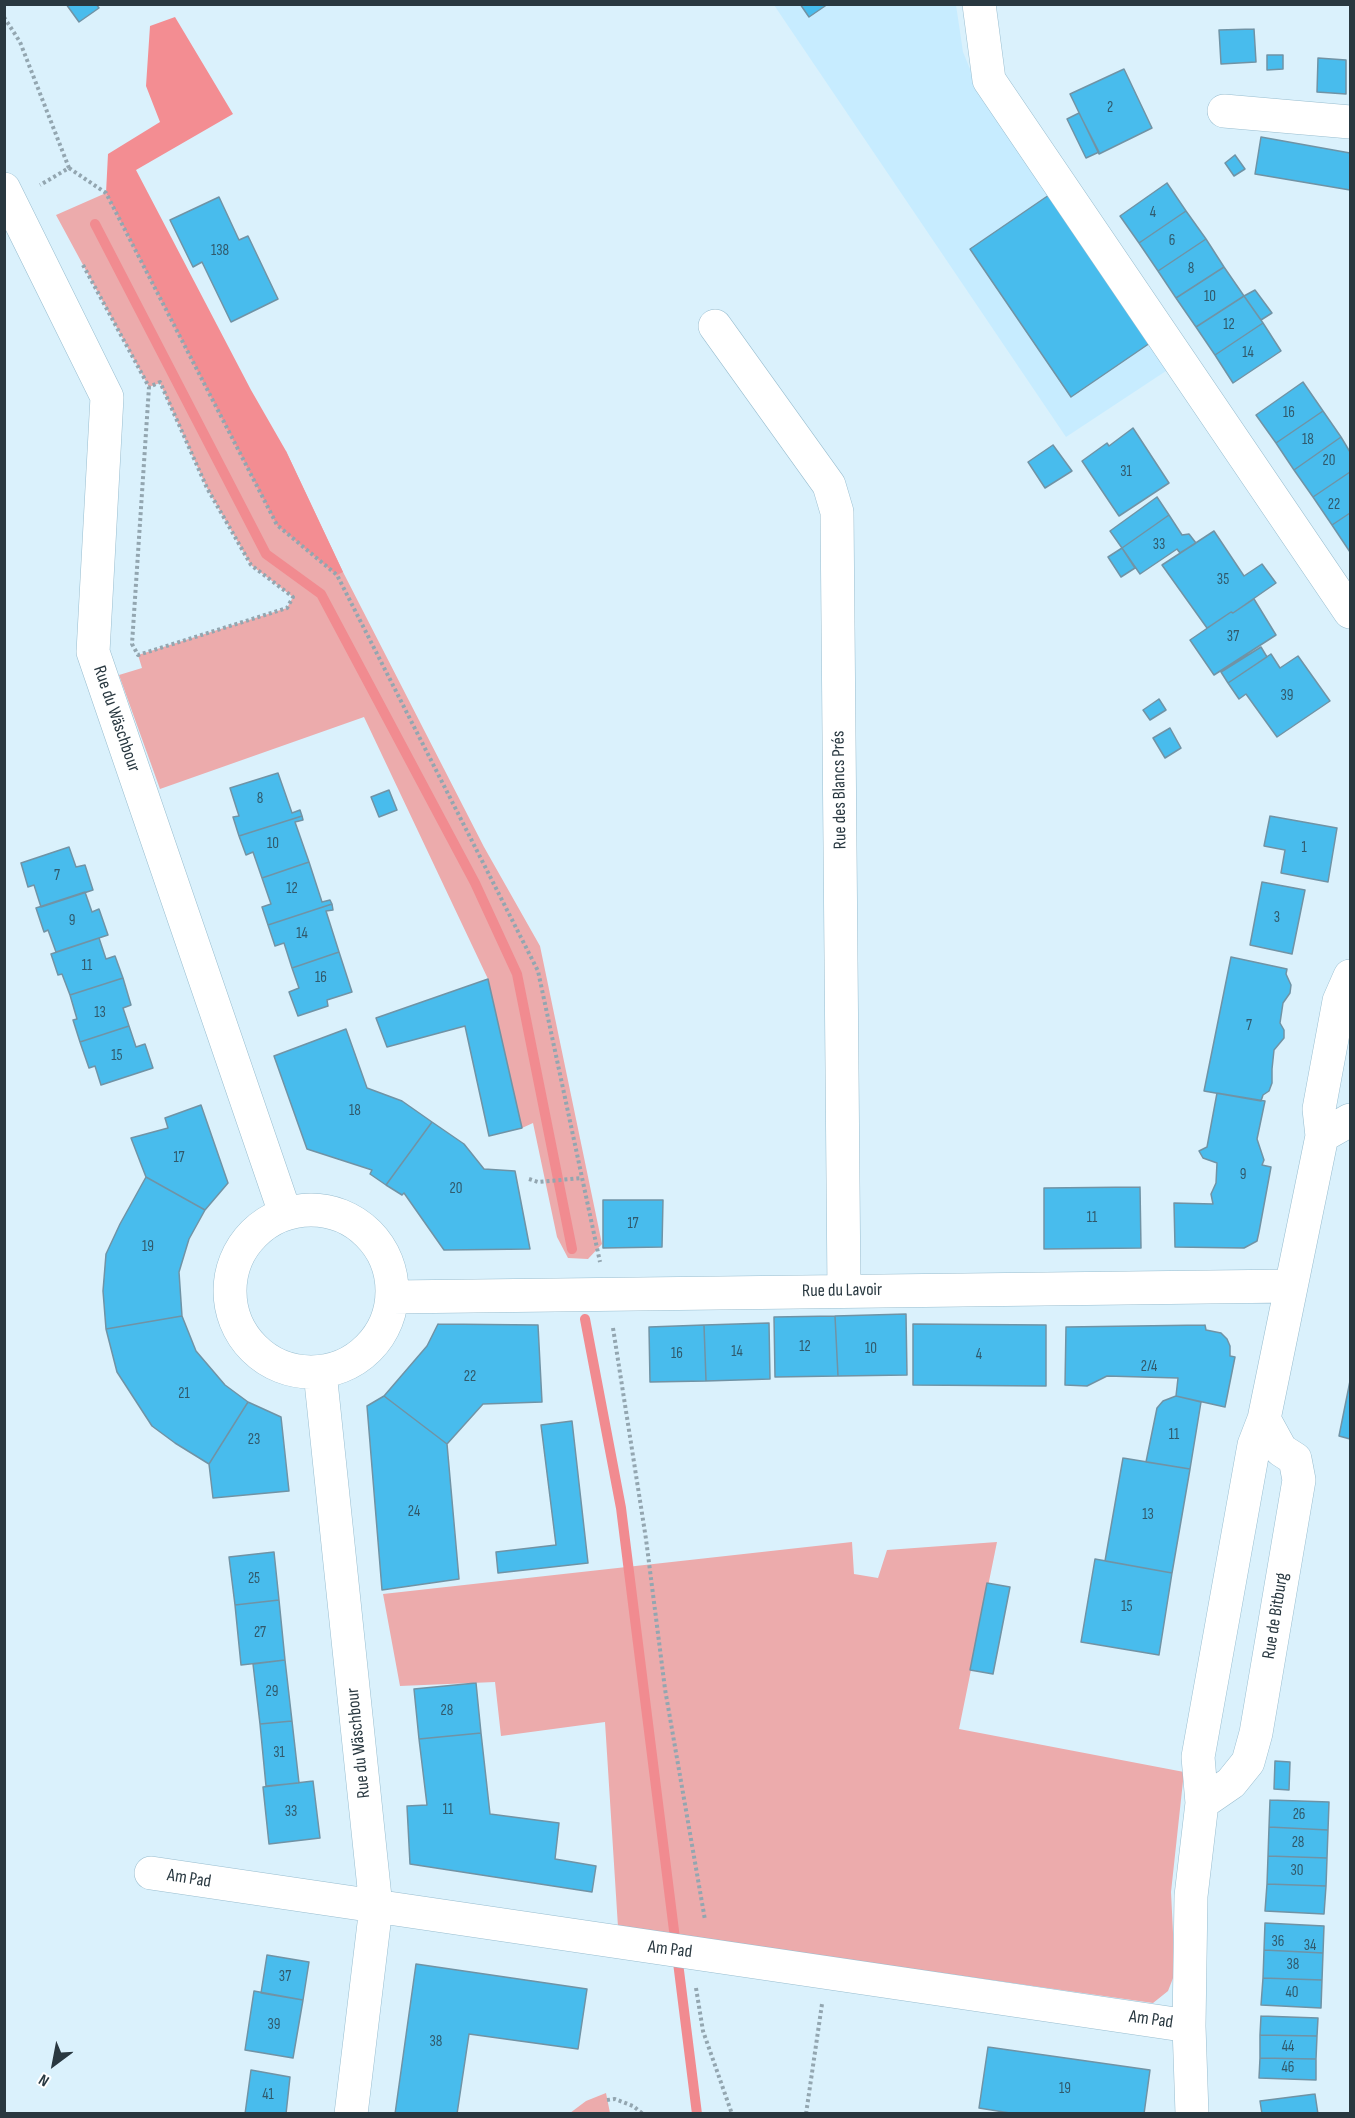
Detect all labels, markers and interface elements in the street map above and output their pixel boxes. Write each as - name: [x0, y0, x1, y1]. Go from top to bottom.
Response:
- house number: 2: [1107, 99, 1113, 117]
- house number: 4: [1150, 204, 1156, 222]
- house number: 6: [1169, 232, 1175, 250]
- house number: 138: [211, 242, 229, 260]
- house number: 8: [1188, 260, 1194, 278]
- house number: 10: [1204, 288, 1216, 306]
- house number: 12: [1223, 316, 1235, 334]
- house number: 14: [1242, 344, 1254, 362]
- house number: 16: [1283, 404, 1295, 422]
- house number: 18: [1302, 431, 1314, 449]
- house number: 20: [1323, 452, 1335, 470]
- house number: 31: [1120, 463, 1132, 481]
- house number: 22: [1328, 496, 1340, 514]
- house number: 33: [1153, 536, 1165, 554]
- house number: 35: [1217, 571, 1229, 589]
- house number: 37: [1227, 628, 1239, 646]
- street label: Rue du Wäschbour: [88, 663, 144, 775]
- house number: 39: [1281, 687, 1293, 705]
- street label: Rue des Blancs Prés: [828, 730, 852, 850]
- house number: 8: [257, 790, 263, 808]
- house number: 10: [267, 835, 279, 853]
- house number: 1: [1301, 839, 1307, 857]
- house number: 7: [54, 867, 60, 885]
- house number: 12: [286, 880, 298, 898]
- house number: 3: [1274, 909, 1280, 927]
- house number: 9: [69, 912, 75, 930]
- house number: 14: [296, 925, 308, 943]
- house number: 11: [82, 957, 92, 975]
- house number: 16: [315, 969, 327, 987]
- house number: 13: [94, 1004, 106, 1022]
- house number: 7: [1246, 1017, 1252, 1035]
- house number: 15: [111, 1047, 123, 1065]
- house number: 18: [349, 1102, 361, 1120]
- house number: 17: [173, 1149, 185, 1167]
- house number: 9: [1240, 1166, 1246, 1184]
- house number: 20: [450, 1180, 462, 1198]
- house number: 11: [1087, 1209, 1097, 1227]
- house number: 17: [627, 1215, 639, 1233]
- house number: 19: [142, 1238, 154, 1256]
- street label: Rue du Lavoir: [802, 1280, 882, 1302]
- house number: 12: [799, 1338, 811, 1356]
- house number: 10: [865, 1340, 877, 1358]
- house number: 14: [731, 1343, 743, 1361]
- house number: 16: [671, 1345, 683, 1363]
- house number: 4: [976, 1346, 982, 1364]
- house number: 2/4: [1141, 1358, 1157, 1376]
- house number: 22: [464, 1368, 476, 1386]
- house number: 21: [178, 1385, 190, 1403]
- house number: 11: [1169, 1426, 1179, 1444]
- house number: 23: [248, 1431, 260, 1449]
- house number: 24: [408, 1503, 420, 1521]
- house number: 13: [1142, 1506, 1154, 1524]
- house number: 25: [248, 1570, 260, 1588]
- street label: Rue de Bitburg: [1259, 1571, 1293, 1661]
- house number: 15: [1121, 1598, 1133, 1616]
- house number: 27: [254, 1624, 266, 1642]
- house number: 29: [266, 1683, 278, 1701]
- street label: Rue du Wäschbour: [342, 1687, 376, 1799]
- house number: 28: [441, 1702, 453, 1720]
- house number: 31: [273, 1744, 285, 1762]
- house number: 11: [443, 1801, 453, 1819]
- house number: 33: [285, 1803, 297, 1821]
- house number: 26: [1293, 1806, 1305, 1824]
- house number: 28: [1292, 1834, 1304, 1852]
- house number: 30: [1291, 1862, 1303, 1880]
- street label: Am Pad: [165, 1865, 213, 1893]
- house number: 36: [1272, 1933, 1284, 1951]
- street label: Am Pad: [647, 1937, 693, 1963]
- house number: 34: [1304, 1937, 1316, 1955]
- house number: 38: [1287, 1956, 1299, 1974]
- house number: 37: [279, 1968, 291, 1986]
- house number: 40: [1286, 1984, 1298, 2002]
- street label: Am Pad: [1128, 2006, 1174, 2034]
- house number: 39: [268, 2016, 280, 2034]
- house number: 38: [430, 2033, 442, 2051]
- north arrow: [24, 2034, 84, 2094]
- house number: 44: [1282, 2038, 1294, 2056]
- house number: 46: [1282, 2059, 1294, 2077]
- text: N: [36, 2069, 53, 2090]
- house number: 19: [1059, 2080, 1071, 2098]
- house number: 41: [262, 2086, 274, 2104]

